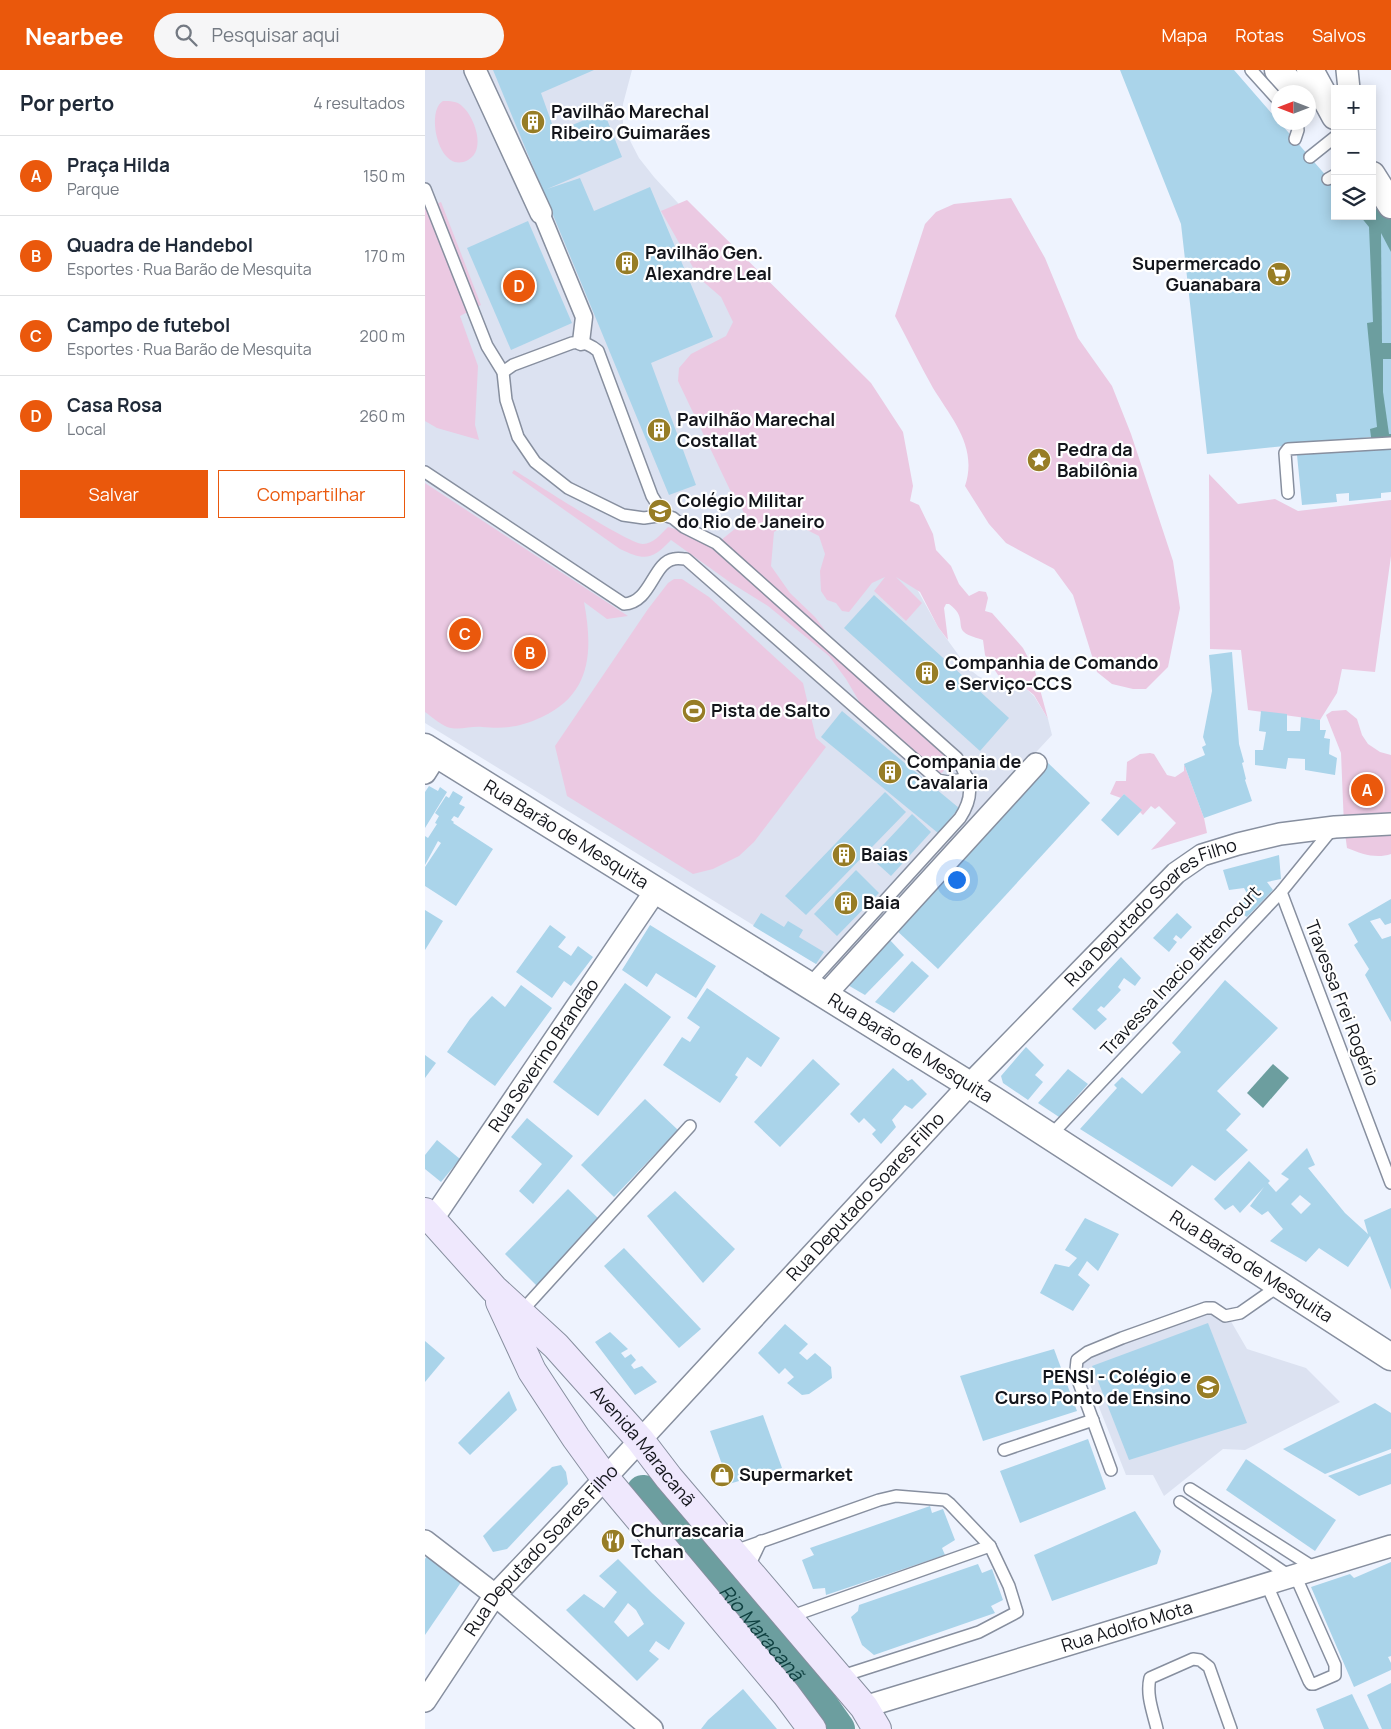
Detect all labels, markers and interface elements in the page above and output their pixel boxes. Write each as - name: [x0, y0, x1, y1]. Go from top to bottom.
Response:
- search box: [154, 13, 504, 58]
- text: Nearbee: [25, 19, 124, 52]
- icon: search: [172, 21, 200, 49]
- text: Pesquisar aqui: [212, 22, 340, 48]
- text: Mapa: [1161, 23, 1207, 47]
- text: Rotas: [1235, 23, 1284, 47]
- text: Salvos: [1312, 23, 1366, 47]
- north arrow: [1271, 85, 1316, 130]
- map controls: [1331, 85, 1376, 220]
- button: +: [1331, 85, 1376, 130]
- text: Por perto: [20, 89, 114, 117]
- text: 4 resultados: [313, 92, 405, 114]
- place label: Pavilhão Marechal Ribeiro Guimarães: [551, 99, 711, 144]
- building icon: Pavilhão Marechal Ribeiro Guimarães: [520, 109, 546, 135]
- button: −: [1331, 130, 1376, 175]
- text: Praça Hilda: [67, 152, 170, 178]
- text: A: [31, 165, 41, 187]
- text: 150 m: [363, 165, 405, 187]
- button: layers: [1331, 175, 1376, 220]
- text: Parque: [67, 178, 119, 200]
- text: Quadra de Handebol: [67, 232, 253, 258]
- place label: Pavilhão Gen. Alexandre Leal: [645, 240, 772, 285]
- text: B: [31, 245, 41, 267]
- text: 170 m: [364, 245, 405, 267]
- building icon: Pavilhão Gen. Alexandre Leal: [614, 250, 640, 276]
- place label: Supermercado Guanabara: [1132, 251, 1261, 296]
- text: Esportes · Rua Barão de Mesquita: [67, 258, 312, 280]
- supermarket icon: Supermercado Guanabara: [1266, 261, 1292, 287]
- pin: D: [503, 267, 535, 305]
- text: Campo de futebol: [67, 312, 230, 338]
- text: C: [30, 325, 42, 347]
- text: 200 m: [360, 325, 405, 347]
- text: Esportes · Rua Barão de Mesquita: [67, 338, 312, 360]
- text: Casa Rosa: [67, 392, 162, 418]
- text: D: [30, 405, 42, 427]
- text: 260 m: [359, 405, 405, 427]
- place label: Pavilhão Marechal Costallat: [677, 407, 835, 452]
- building icon: Pavilhão Marechal Costallat: [646, 417, 672, 443]
- text: Local: [67, 418, 106, 440]
- place label: Pedra da Babilônia: [1057, 437, 1138, 482]
- place icon: Pedra da Babilônia: [1026, 447, 1052, 473]
- button: Salvar: [20, 470, 208, 518]
- button: Compartilhar: [218, 470, 405, 518]
- place label: Colégio Militar do Rio de Janeiro: [677, 488, 825, 533]
- school or university icon: Colégio Militar do Rio de Janeiro: [647, 498, 673, 524]
- pin: C: [449, 615, 481, 653]
- pin: B: [514, 634, 546, 672]
- place label: Companhia de Comando e Serviço-CCS: [945, 650, 1158, 695]
- building icon: Companhia de Comando e Serviço-CCS: [914, 660, 940, 686]
- sports icon: Pista de Salto: [681, 698, 707, 724]
- place label: Pista de Salto: [711, 698, 830, 722]
- place label: Compania de Cavalaria: [907, 749, 1021, 794]
- building icon: Compania de Cavalaria: [877, 759, 903, 785]
- pin: A: [1351, 771, 1383, 809]
- street label: Rua Barão de Mesquita: [480, 773, 654, 894]
- street label: Rua Deputado Soares Filho: [1059, 832, 1239, 991]
- building icon: Baias: [831, 842, 857, 868]
- place label: Baias: [861, 842, 908, 866]
- your location: [944, 867, 970, 893]
- street label: Travessa Inacio Bittencourt: [1095, 880, 1266, 1061]
- building icon: Baia: [833, 890, 859, 916]
- place label: Baia: [863, 890, 900, 914]
- street label: Travessa Frei Rogério: [1300, 916, 1386, 1089]
- street label: Rua Severino Brandão: [482, 973, 604, 1136]
- street label: Rua Barão de Mesquita: [824, 987, 998, 1107]
- street label: Rua Deputado Soares Filho: [781, 1106, 949, 1286]
- street label: Rua Barão de Mesquita: [1166, 1204, 1338, 1327]
- place label: PENSI - Colégio e Curso Ponto de Ensino: [995, 1364, 1191, 1409]
- school or university icon: PENSI - Colégio e Curso Ponto de Ensino: [1195, 1374, 1221, 1400]
- street label: Avenida Maracanã: [586, 1380, 701, 1511]
- street label: Rua Deputado Soares Filho: [458, 1459, 623, 1640]
- shop icon: Supermarket: [709, 1462, 735, 1488]
- place label: Supermarket: [739, 1462, 853, 1486]
- place label: Churrascaria Tchan: [631, 1518, 744, 1563]
- restaurant icon: Churrascaria Tchan: [600, 1528, 626, 1554]
- water label: Rio Maracanã: [714, 1579, 810, 1687]
- street label: Rua Adolfo Mota: [1058, 1594, 1195, 1657]

